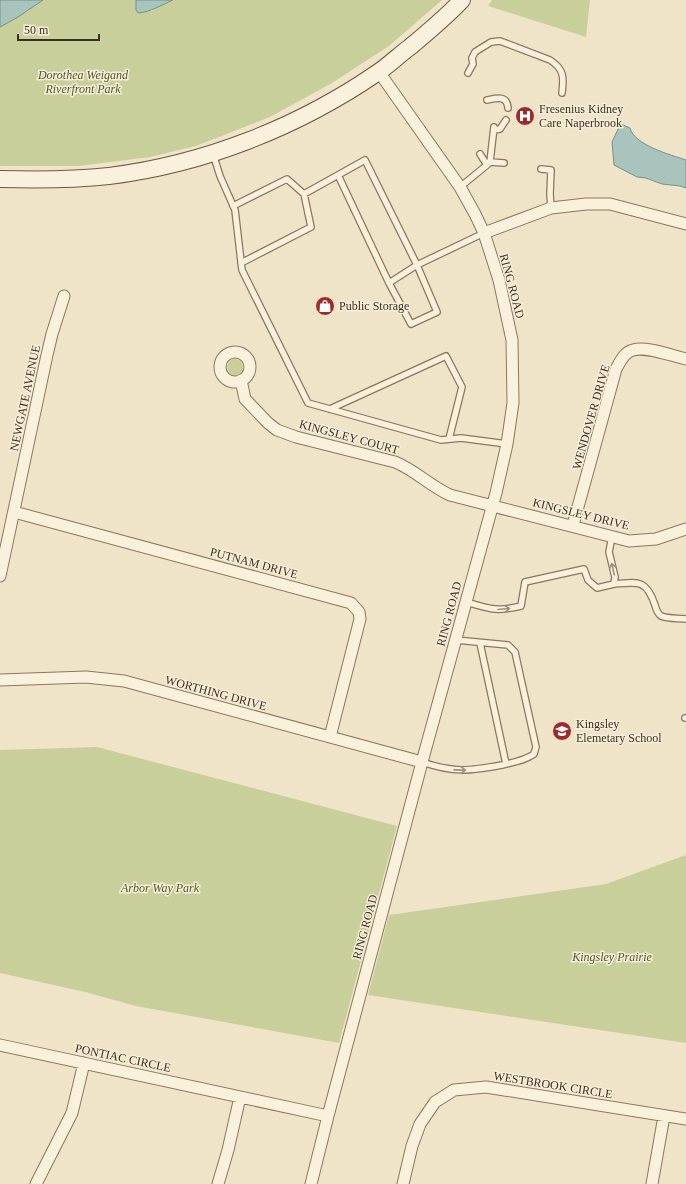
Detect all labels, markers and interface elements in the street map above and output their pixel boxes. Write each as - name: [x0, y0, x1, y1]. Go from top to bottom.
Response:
- scale bar: [18, 16, 99, 42]
- text: 50 m: [24, 23, 49, 37]
- park label: Dorothea Weigand Riverfront Park: [37, 68, 129, 96]
- place label: Fresenius Kidney Care Naperbrook: [539, 102, 623, 130]
- hospital icon: Fresenius Kidney Care Naperbrook: [514, 105, 536, 127]
- street label: RING ROAD: [497, 252, 527, 320]
- shop icon: Public Storage: [314, 295, 336, 317]
- place label: Public Storage: [339, 299, 409, 313]
- street label: NEWGATE AVENUE: [7, 344, 43, 452]
- street label: WENDOVER DRIVE: [569, 363, 613, 471]
- street label: KINGSLEY COURT: [298, 417, 401, 457]
- street label: KINGSLEY DRIVE: [531, 495, 631, 533]
- street label: PUTNAM DRIVE: [209, 545, 299, 581]
- one-way arrow: [608, 562, 616, 575]
- street label: RING ROAD: [434, 580, 464, 648]
- one-way arrow: [497, 605, 510, 613]
- street label: WORTHING DRIVE: [164, 673, 268, 713]
- place label: Kingsley Elemetary School: [576, 717, 662, 745]
- school or university icon: Kingsley Elemetary School: [551, 720, 573, 742]
- one-way arrow: [453, 766, 466, 774]
- park label: Arbor Way Park: [120, 881, 200, 895]
- street label: RING ROAD: [350, 893, 380, 961]
- park label: Kingsley Prairie: [571, 950, 652, 964]
- street label: PONTIAC CIRCLE: [74, 1041, 172, 1075]
- street label: WESTBROOK CIRCLE: [492, 1069, 614, 1101]

